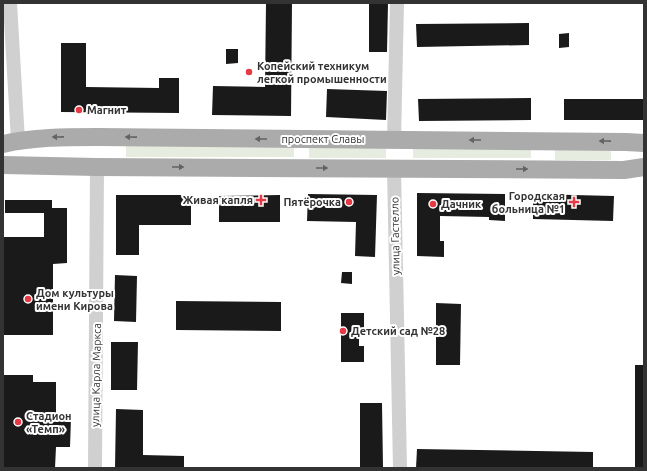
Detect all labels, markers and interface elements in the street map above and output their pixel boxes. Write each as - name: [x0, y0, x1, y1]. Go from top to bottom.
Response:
- place label: Копейский техникум легкой промышенности: [257, 60, 387, 85]
- marker: Копейский техникум легкой промышенности: [244, 67, 254, 77]
- place label: Магнит: [87, 104, 127, 116]
- marker: Магнит: [74, 105, 84, 115]
- street label: проспект Славы: [281, 133, 365, 145]
- one-way arrow: [52, 134, 64, 141]
- one-way arrow: [124, 134, 137, 140]
- one-way arrow: [255, 135, 267, 142]
- one-way arrow: [468, 137, 481, 143]
- one-way arrow: [598, 138, 611, 144]
- one-way arrow: [172, 164, 185, 170]
- one-way arrow: [316, 165, 329, 171]
- one-way arrow: [516, 166, 529, 172]
- place label: Городская больница №1: [492, 190, 565, 215]
- place label: Живая капля: [183, 194, 253, 206]
- marker: Живая капля: [256, 195, 266, 205]
- place label: Пятёрочка: [283, 196, 341, 208]
- marker: Городская больница №1: [568, 196, 580, 208]
- marker: Пятёрочка: [344, 197, 354, 207]
- street label: улица Гастелло: [388, 197, 402, 275]
- place label: Дачник: [441, 198, 482, 210]
- marker: Дачник: [428, 199, 438, 209]
- place label: Дом культуры имени Кирова: [36, 287, 114, 312]
- marker: Дом культуры имени Кирова: [23, 294, 33, 304]
- street label: улица Карла Маркса: [89, 323, 103, 427]
- place label: Детский сад №28: [351, 325, 445, 337]
- marker: Детский сад №28: [338, 326, 348, 336]
- place label: Стадион «Темп»: [26, 410, 72, 435]
- marker: Стадион «Темп»: [13, 417, 23, 427]

